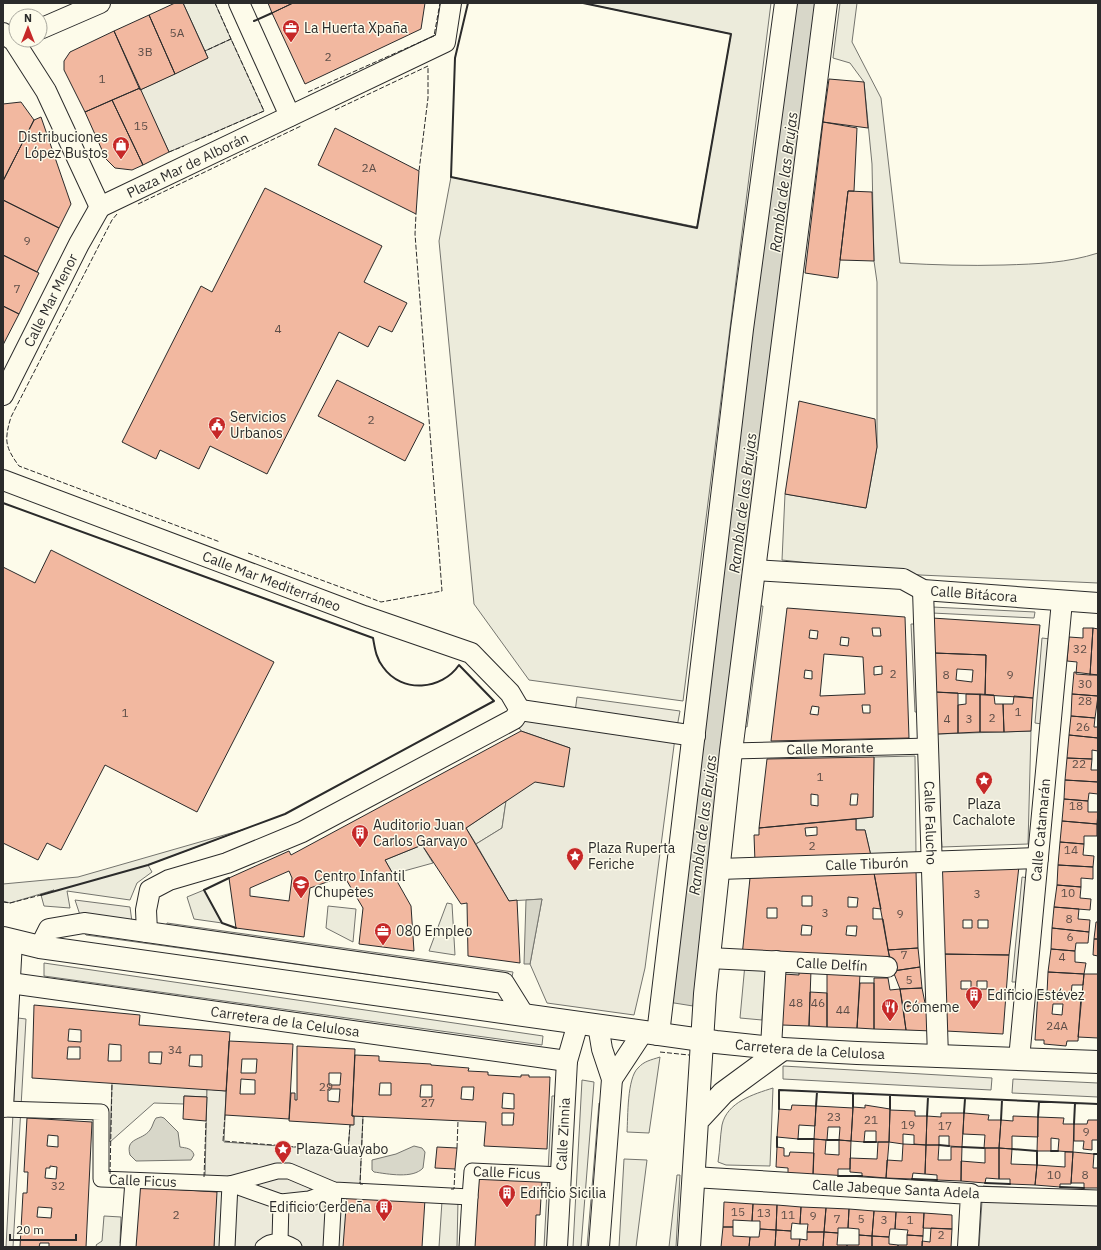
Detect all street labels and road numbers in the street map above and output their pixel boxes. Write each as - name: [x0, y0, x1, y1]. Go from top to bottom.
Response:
- street label: Plaza Mar de Alborán: [124, 128, 251, 202]
- street label: Calle Mar Menor: [20, 251, 82, 350]
- street label: Calle Mar Mediterráneo: [200, 547, 343, 615]
- street label: Calle Bitácora: [930, 582, 1018, 606]
- street label: Calle Morante: [786, 738, 874, 759]
- street label: Calle Catamarán: [1027, 778, 1054, 882]
- street label: Calle Falucho: [920, 781, 941, 865]
- street label: Calle Tiburón: [825, 853, 909, 874]
- street label: Calle Delfín: [796, 953, 868, 975]
- street label: Carretera de la Celulosa: [210, 1002, 361, 1041]
- street label: Carretera de la Celulosa: [734, 1035, 886, 1063]
- street label: Calle Zinnia: [552, 1097, 574, 1171]
- street label: Calle Ficus: [473, 1162, 541, 1183]
- street label: Calle Ficus: [109, 1170, 177, 1191]
- street label: Calle Jabeque Santa Adela: [812, 1176, 981, 1202]

